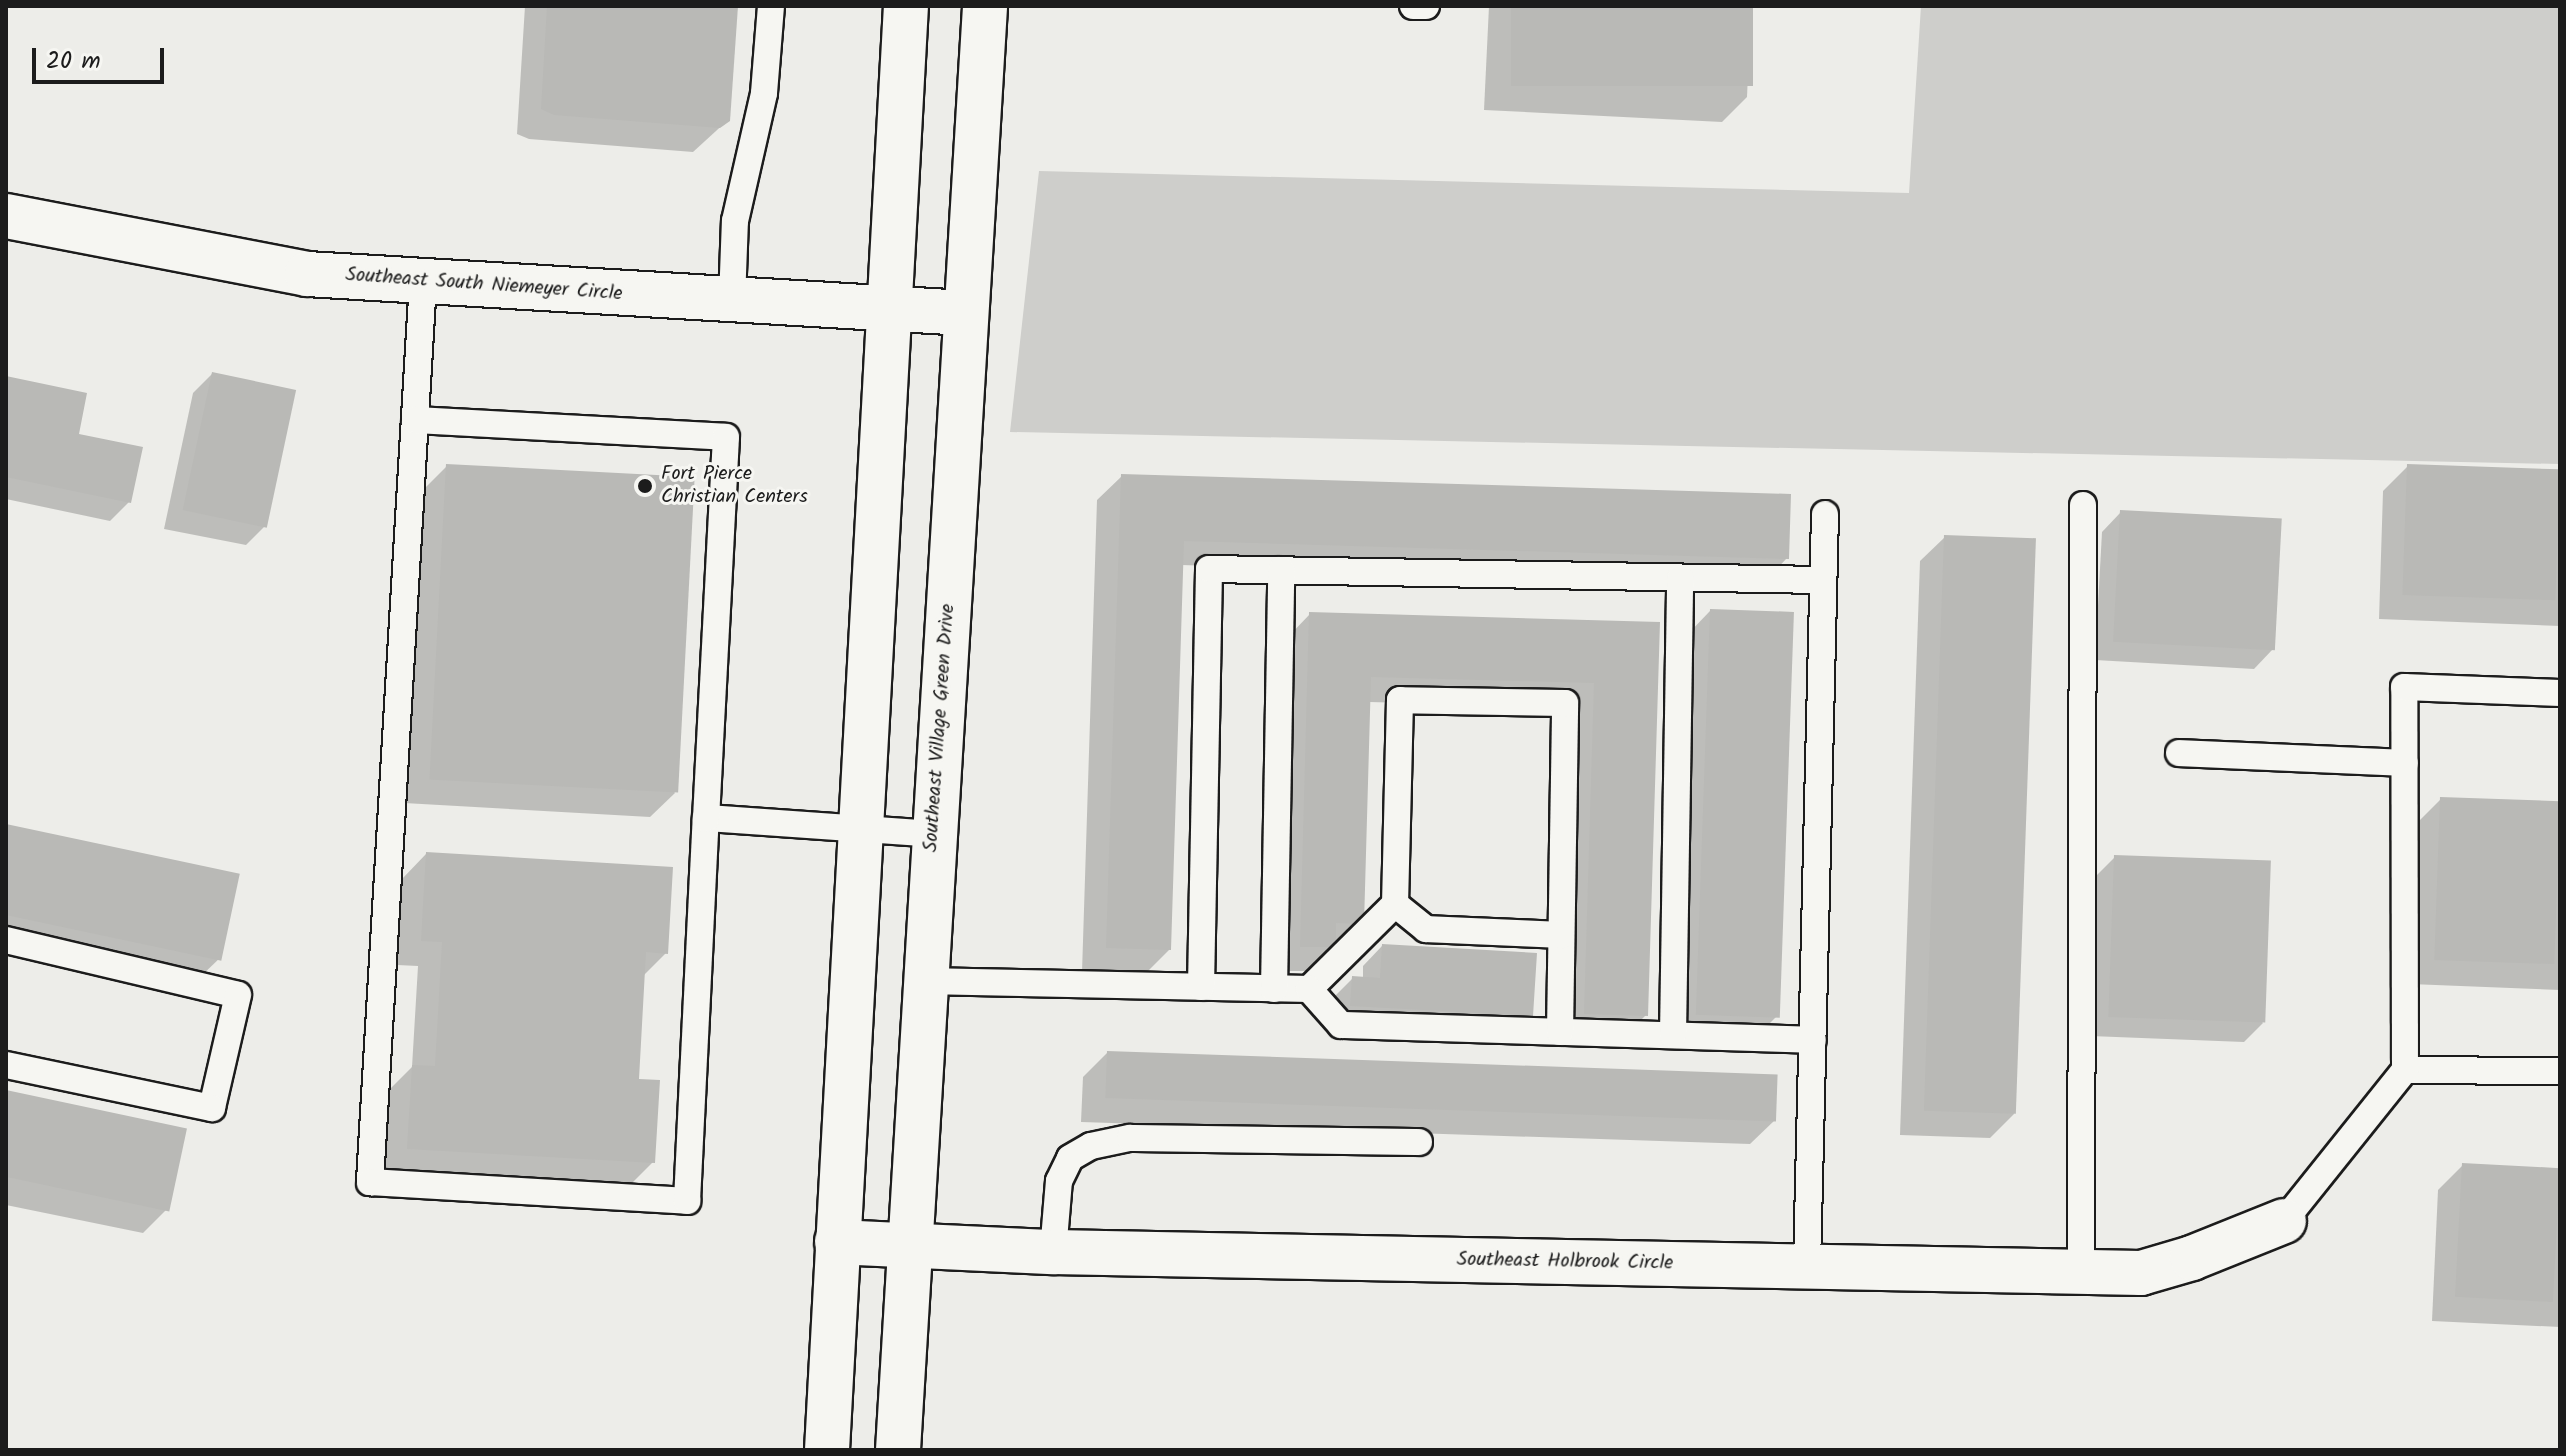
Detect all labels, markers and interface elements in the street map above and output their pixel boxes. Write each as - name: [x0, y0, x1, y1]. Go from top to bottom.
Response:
- scale bar: [36, 32, 168, 82]
- text: 20 m: [46, 42, 101, 81]
- street label: Southeast South Niemeyer Circle: [345, 263, 623, 307]
- place label: Fort Pierce Christian Centers: [661, 462, 808, 509]
- marker: Fort Pierce Christian Centers: [636, 477, 654, 495]
- street label: Southeast Village Green Drive: [919, 603, 961, 853]
- street label: Southeast Holbrook Circle: [1457, 1248, 1673, 1276]

